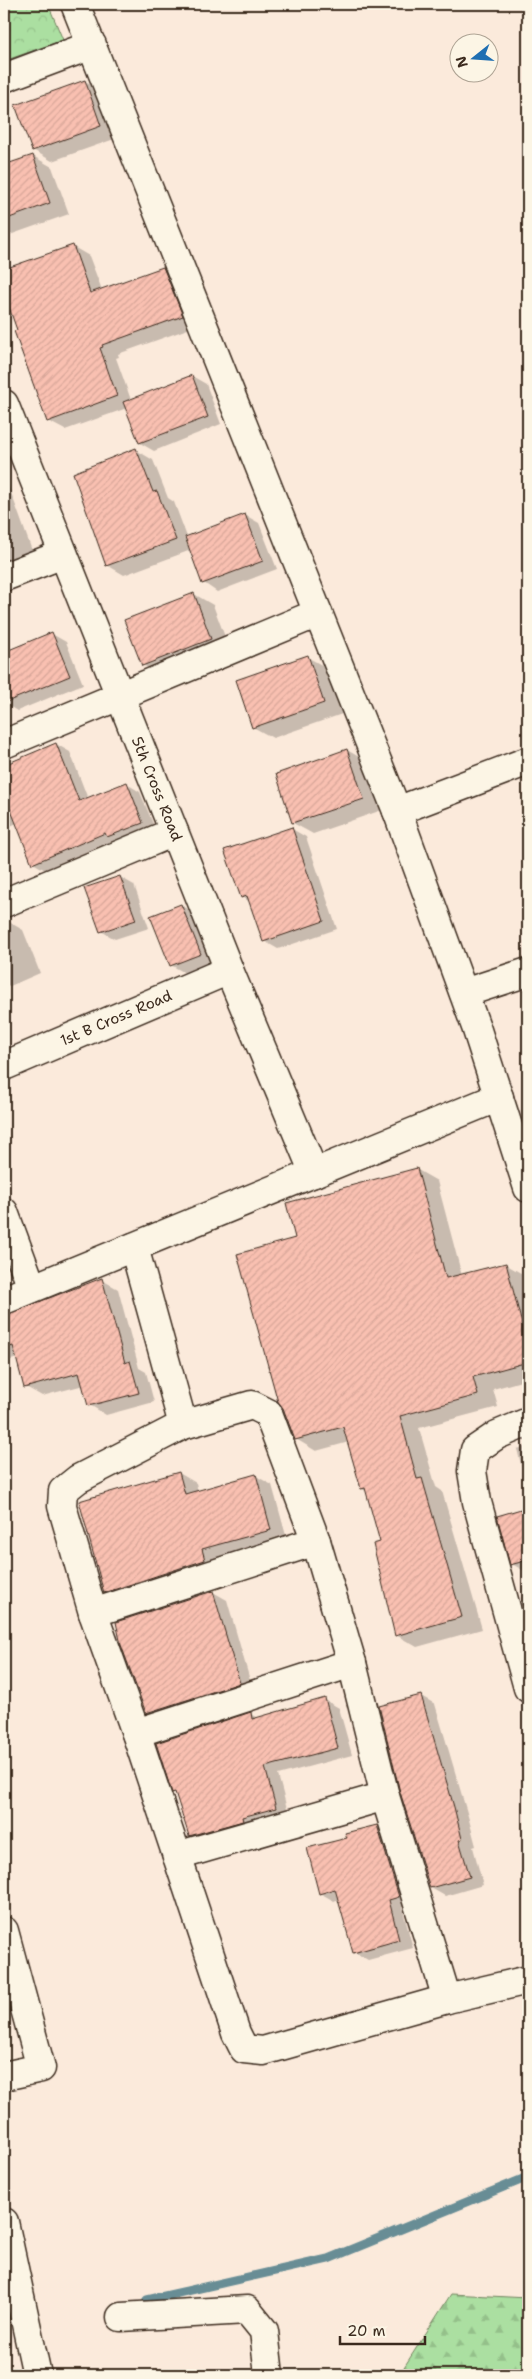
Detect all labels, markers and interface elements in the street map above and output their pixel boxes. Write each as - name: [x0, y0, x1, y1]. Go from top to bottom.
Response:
- north arrow: [450, 32, 500, 82]
- text: N: [451, 54, 472, 70]
- street label: 5th Cross Road: [127, 734, 187, 845]
- street label: 1st B Cross Road: [57, 985, 175, 1051]
- scale bar: [340, 2314, 424, 2346]
- text: 20 m: [347, 2321, 386, 2341]

